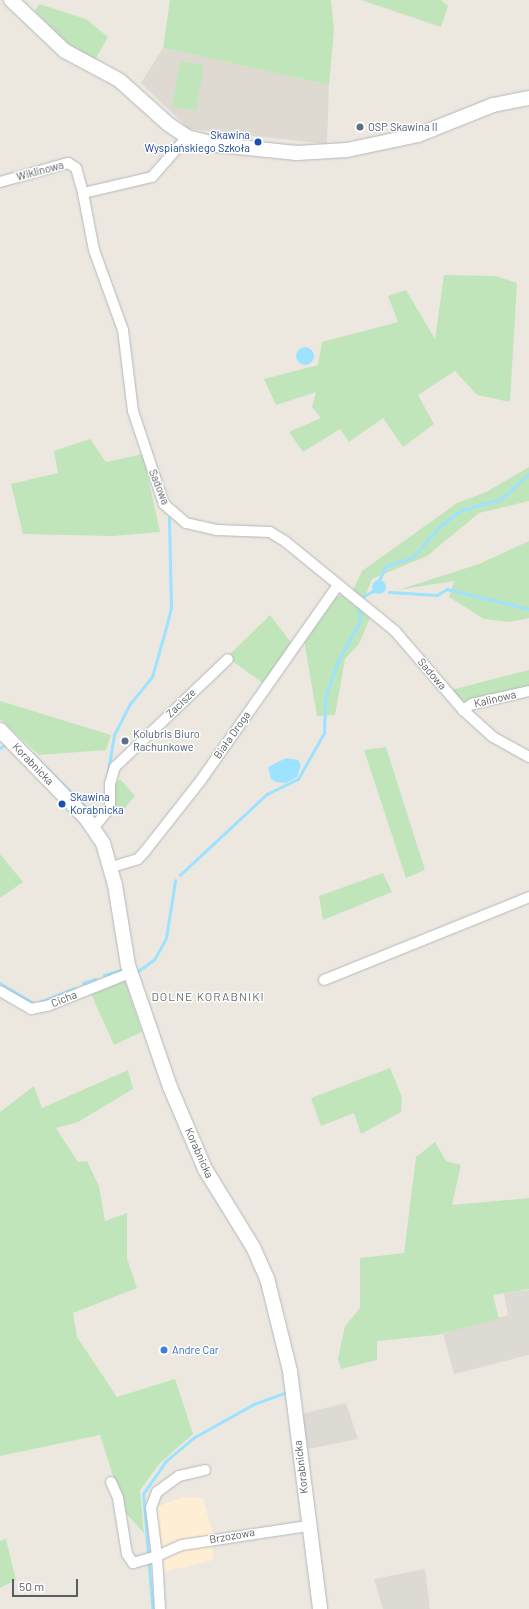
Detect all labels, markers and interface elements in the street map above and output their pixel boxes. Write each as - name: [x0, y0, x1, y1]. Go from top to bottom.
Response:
- place label: OSP Skawina II: [368, 120, 438, 134]
- marker: OSP Skawina II: [355, 122, 365, 132]
- place label: Skawina Wyspiańskiego Szkoła: [144, 129, 250, 155]
- marker: Skawina Wyspiańskiego Szkoła: [253, 137, 263, 147]
- street label: Wiklinowa: [15, 158, 65, 184]
- street label: Sadowa: [146, 467, 172, 507]
- street label: Sadowa: [415, 656, 449, 692]
- street label: Zacisze: [163, 686, 199, 720]
- street label: Kalinowa: [473, 688, 517, 710]
- street label: Biała Droga: [211, 709, 253, 761]
- place label: Kolubris Biuro Rachunkowe: [133, 728, 200, 754]
- marker: Kolubris Biuro Rachunkowe: [120, 736, 130, 746]
- street label: Korabnicka: [10, 740, 56, 788]
- place label: Skawina Korabnicka: [70, 791, 124, 817]
- marker: Skawina Korabnicka: [57, 799, 67, 809]
- street label: Cicha: [49, 988, 79, 1010]
- district label: DOLNE KORABNIKI: [151, 990, 265, 1004]
- street label: Korabnicka: [182, 1126, 216, 1180]
- place label: Andre Car: [172, 1343, 219, 1357]
- marker: Andre Car: [159, 1345, 169, 1355]
- street label: Korabnicka: [291, 1440, 311, 1494]
- street label: Brzozowa: [208, 1526, 256, 1546]
- scale bar: [14, 1571, 80, 1597]
- text: 50 m: [19, 1579, 44, 1593]

